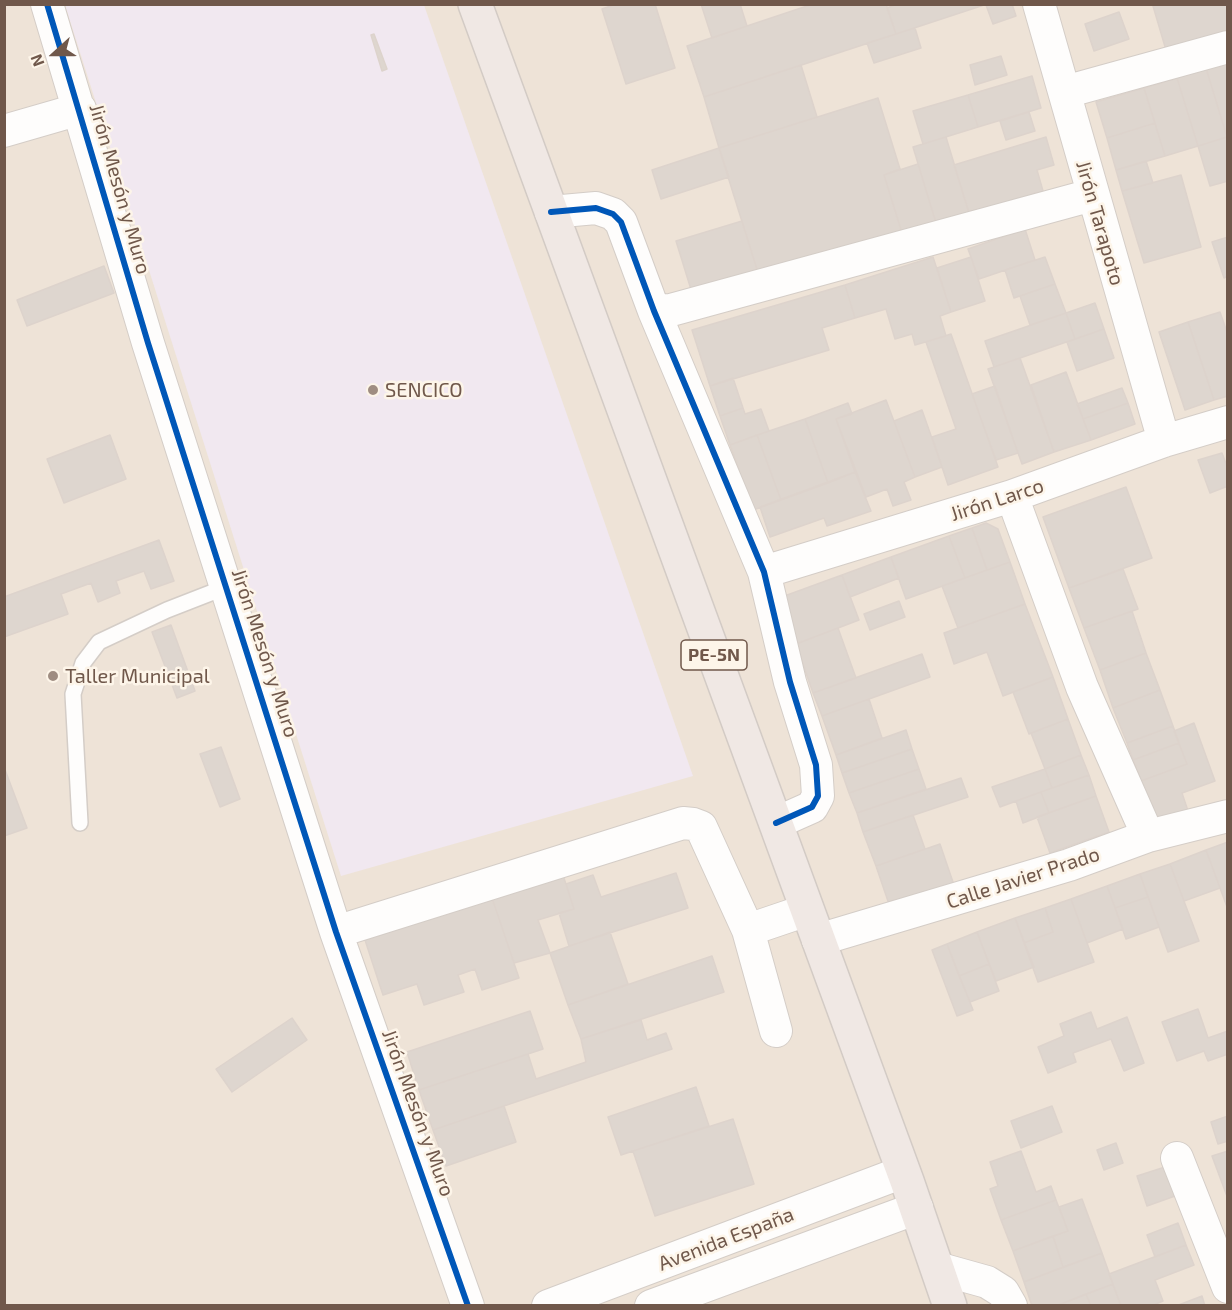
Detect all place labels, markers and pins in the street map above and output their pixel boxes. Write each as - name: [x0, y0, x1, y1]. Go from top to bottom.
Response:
- place label: SENCICO: [385, 378, 463, 402]
- marker: SENCICO: [366, 383, 380, 397]
- place label: Taller Municipal: [65, 664, 210, 688]
- marker: Taller Municipal: [46, 669, 60, 683]

